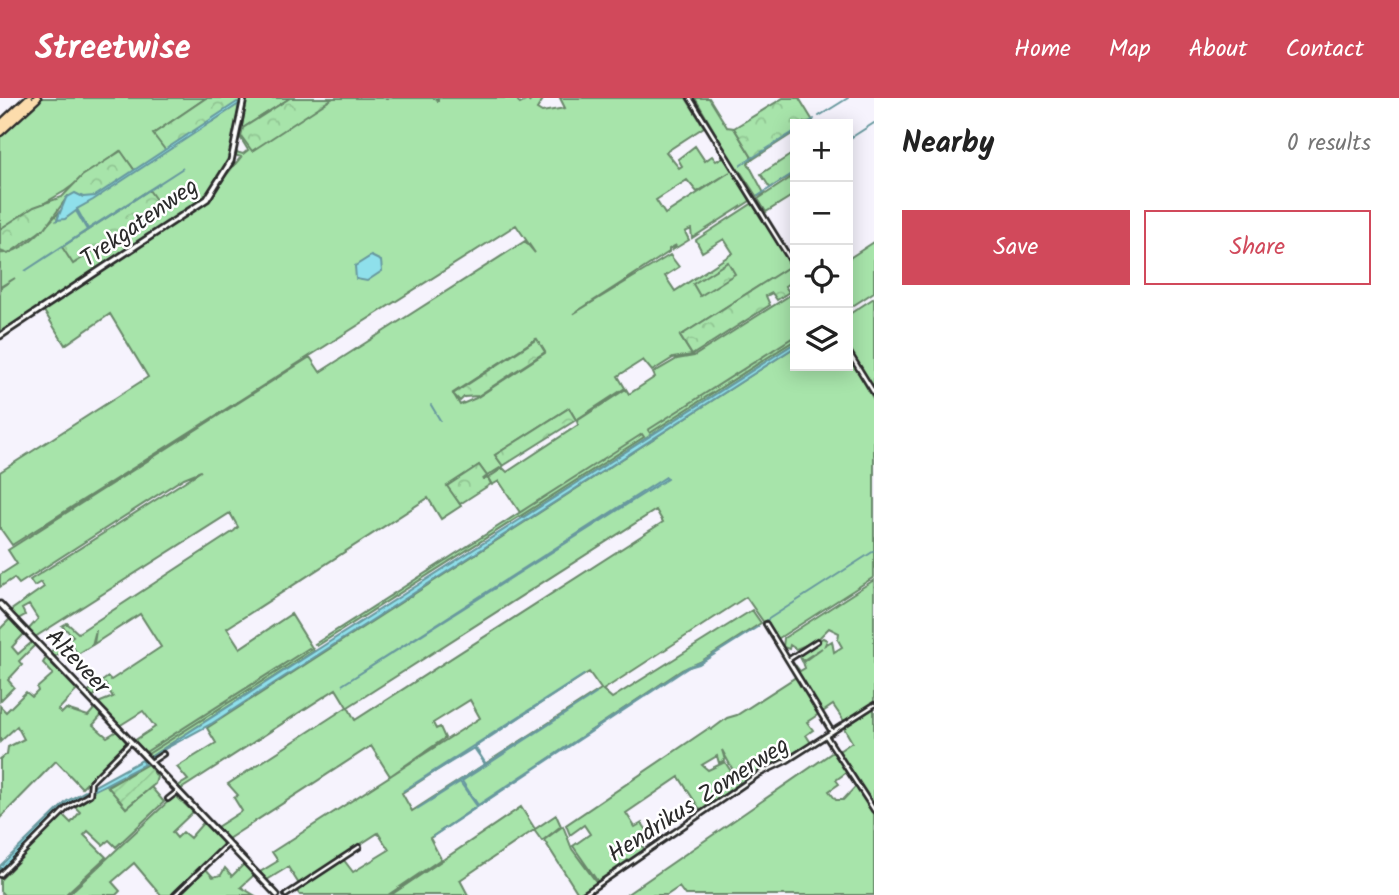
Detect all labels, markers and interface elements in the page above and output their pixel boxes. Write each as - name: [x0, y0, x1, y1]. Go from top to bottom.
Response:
- text: Streetwise: [35, 23, 191, 76]
- text: Home: [1014, 30, 1071, 69]
- text: Map: [1109, 30, 1151, 69]
- text: About: [1189, 30, 1247, 69]
- text: Contact: [1285, 30, 1364, 69]
- map controls: [790, 119, 853, 371]
- button: +: [790, 119, 853, 182]
- text: Nearby: [902, 120, 994, 168]
- text: 0 results: [1287, 126, 1371, 162]
- street label: Trekgatenweg: [73, 168, 207, 278]
- button: −: [790, 182, 853, 245]
- button: Save: [902, 210, 1130, 285]
- button: Share: [1144, 210, 1371, 285]
- button: locate: [790, 245, 853, 308]
- button: layers: [790, 308, 853, 371]
- street label: Alteveer: [35, 620, 120, 706]
- street label: Hendrikus Zomerweg: [600, 727, 797, 874]

